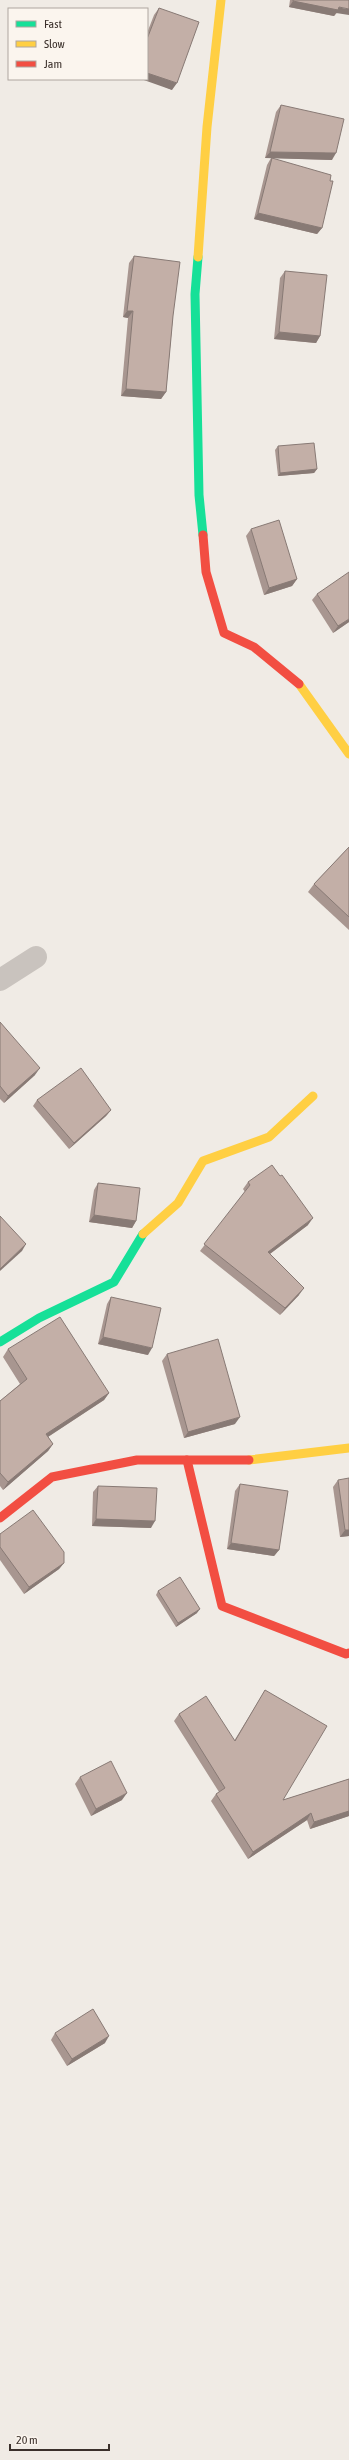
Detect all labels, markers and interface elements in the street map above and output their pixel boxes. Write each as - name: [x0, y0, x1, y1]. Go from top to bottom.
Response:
- legend: [8, 8, 148, 80]
- text: Fast: [44, 17, 62, 31]
- text: Slow: [44, 37, 65, 51]
- text: Jam: [44, 57, 62, 71]
- scale bar: [10, 2426, 109, 2452]
- text: 20 m: [16, 2433, 38, 2447]

